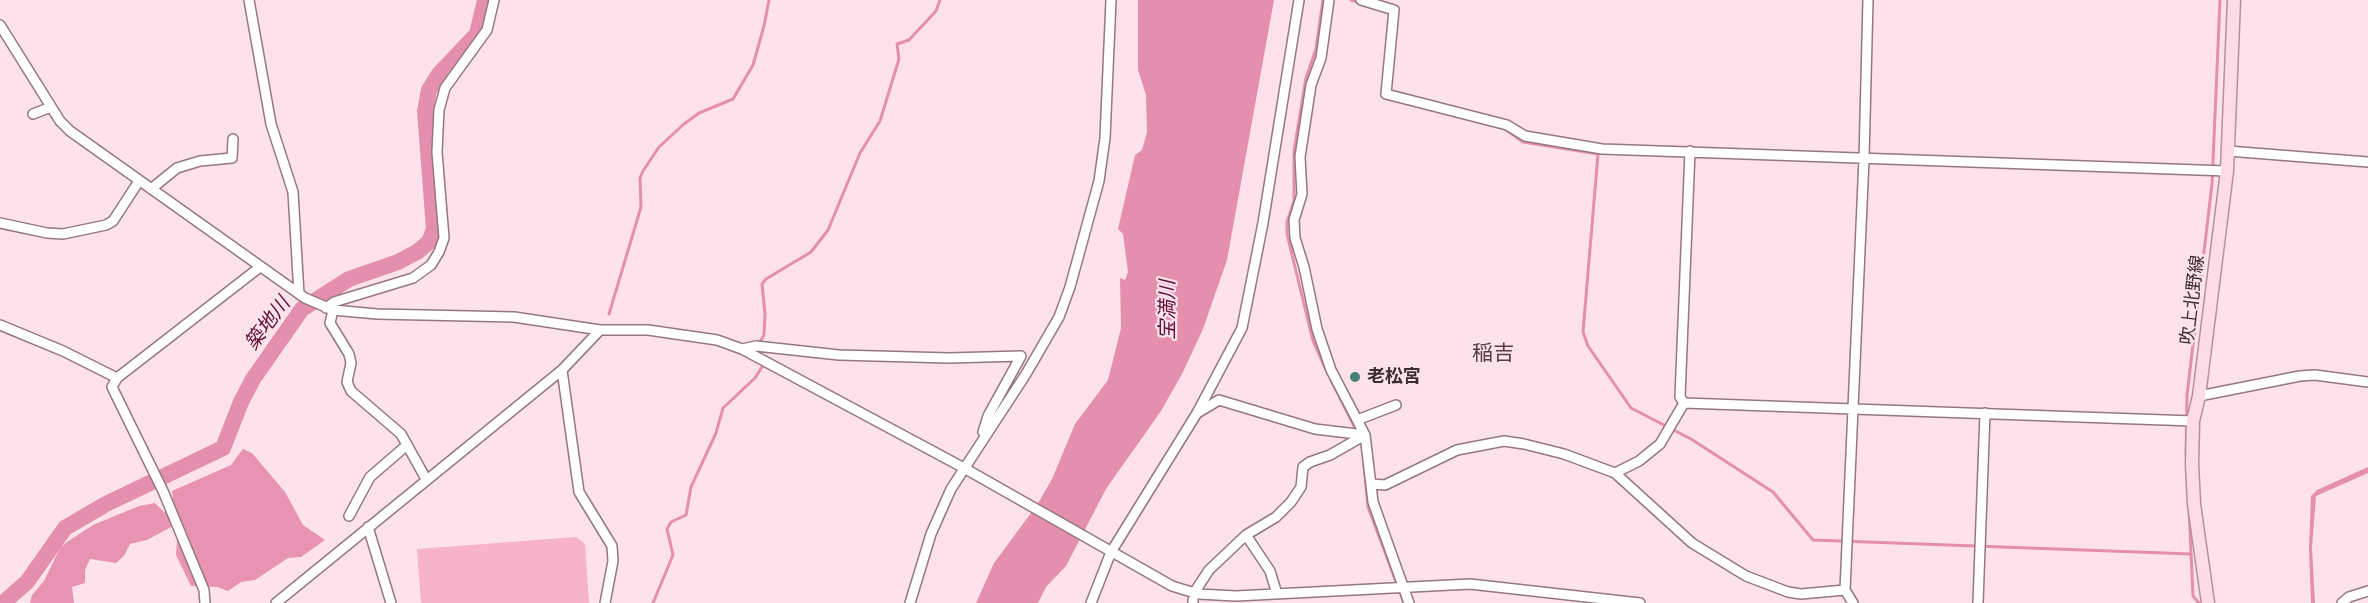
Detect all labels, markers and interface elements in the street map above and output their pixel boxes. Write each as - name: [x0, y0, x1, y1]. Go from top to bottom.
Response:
- street label: 吹上北野線: [2177, 254, 2209, 346]
- water label: 宝満川: [1156, 280, 1180, 340]
- water label: 築地川: [240, 293, 296, 355]
- district label: 稲吉: [1472, 341, 1514, 367]
- place label: 老松宮: [1367, 366, 1421, 388]
- marker: 老松宮: [1348, 370, 1362, 384]

